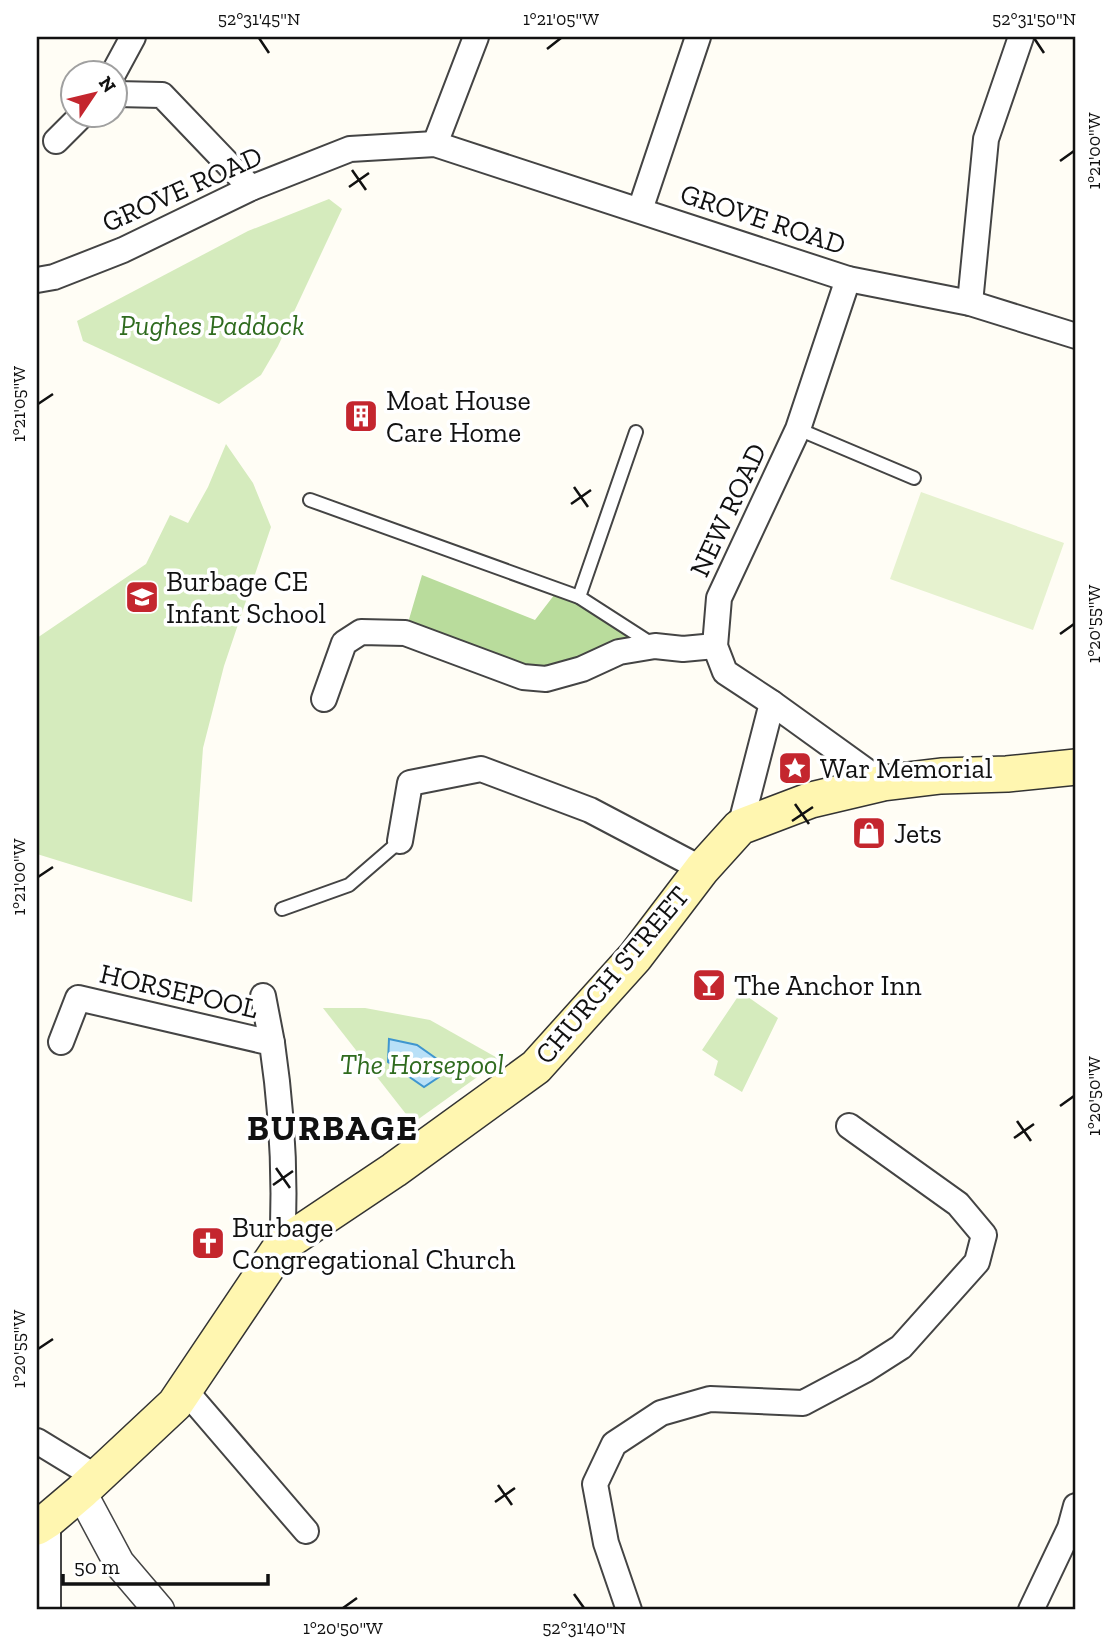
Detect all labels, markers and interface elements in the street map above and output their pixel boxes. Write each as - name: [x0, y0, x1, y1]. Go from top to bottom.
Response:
- text: 52°31'45"N: [218, 8, 300, 30]
- text: 1°21'05"W: [523, 8, 599, 30]
- text: 52°31'50"N: [992, 8, 1076, 30]
- north arrow: [60, 60, 130, 130]
- text: N: [94, 72, 121, 97]
- text: 1°21'00"W: [1083, 112, 1105, 190]
- street label: GROVE ROAD: [97, 139, 267, 239]
- street label: GROVE ROAD: [676, 177, 850, 261]
- park label: Pughes Paddock: [119, 309, 305, 342]
- text: 1°21'05"W: [8, 366, 30, 442]
- place label: Moat House Care Home: [386, 384, 531, 449]
- building icon: Moat House Care Home: [342, 397, 380, 435]
- street label: NEW ROAD: [683, 438, 773, 582]
- place label: Burbage CE Infant School: [166, 565, 326, 630]
- school or university icon: Burbage CE Infant School: [123, 578, 161, 616]
- text: 1°20'55"W: [1083, 584, 1105, 663]
- place icon: War Memorial: [776, 749, 814, 787]
- place label: War Memorial: [820, 752, 992, 785]
- shop icon: Jets: [850, 814, 888, 852]
- place label: Jets: [894, 817, 942, 850]
- text: 1°21'00"W: [8, 838, 30, 916]
- street label: CHURCH STREET: [528, 879, 696, 1071]
- street label: HORSEPOOL: [97, 957, 261, 1025]
- bar icon: The Anchor Inn: [690, 966, 728, 1004]
- place label: The Anchor Inn: [734, 969, 922, 1002]
- park label: The Horsepool: [340, 1048, 504, 1081]
- text: 1°20'50"W: [1083, 1056, 1105, 1136]
- district label: BURBAGE: [247, 1107, 419, 1149]
- place label: Burbage Congregational Church: [232, 1211, 516, 1276]
- church icon: Burbage Congregational Church: [189, 1224, 227, 1262]
- text: 1°20'55"W: [8, 1309, 30, 1388]
- scale bar: [63, 1542, 268, 1586]
- text: 50 m: [74, 1554, 120, 1579]
- text: 1°20'50"W: [303, 1617, 383, 1639]
- text: 52°31'40"N: [542, 1617, 626, 1639]

